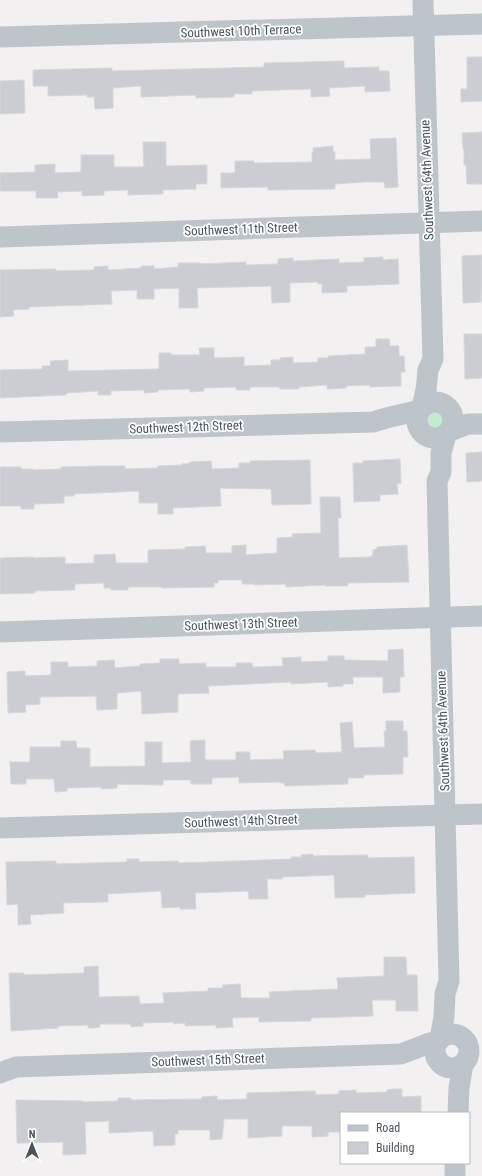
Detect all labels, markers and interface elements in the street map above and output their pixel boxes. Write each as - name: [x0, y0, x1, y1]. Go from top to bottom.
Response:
- street label: Southwest 10th Terrace: [180, 21, 302, 41]
- street label: Southwest 64th Avenue: [417, 120, 437, 240]
- street label: Southwest 11th Street: [184, 220, 298, 238]
- street label: Southwest 12th Street: [129, 418, 243, 436]
- street label: Southwest 13th Street: [184, 615, 298, 633]
- street label: Southwest 64th Avenue: [433, 671, 453, 791]
- street label: Southwest 14th Street: [184, 812, 298, 830]
- street label: Southwest 15th Street: [151, 1051, 265, 1069]
- legend: [340, 1112, 470, 1164]
- text: Road: [376, 1121, 400, 1135]
- north arrow: [12, 1124, 52, 1164]
- text: N: [29, 1128, 36, 1141]
- text: Building: [376, 1141, 414, 1155]

